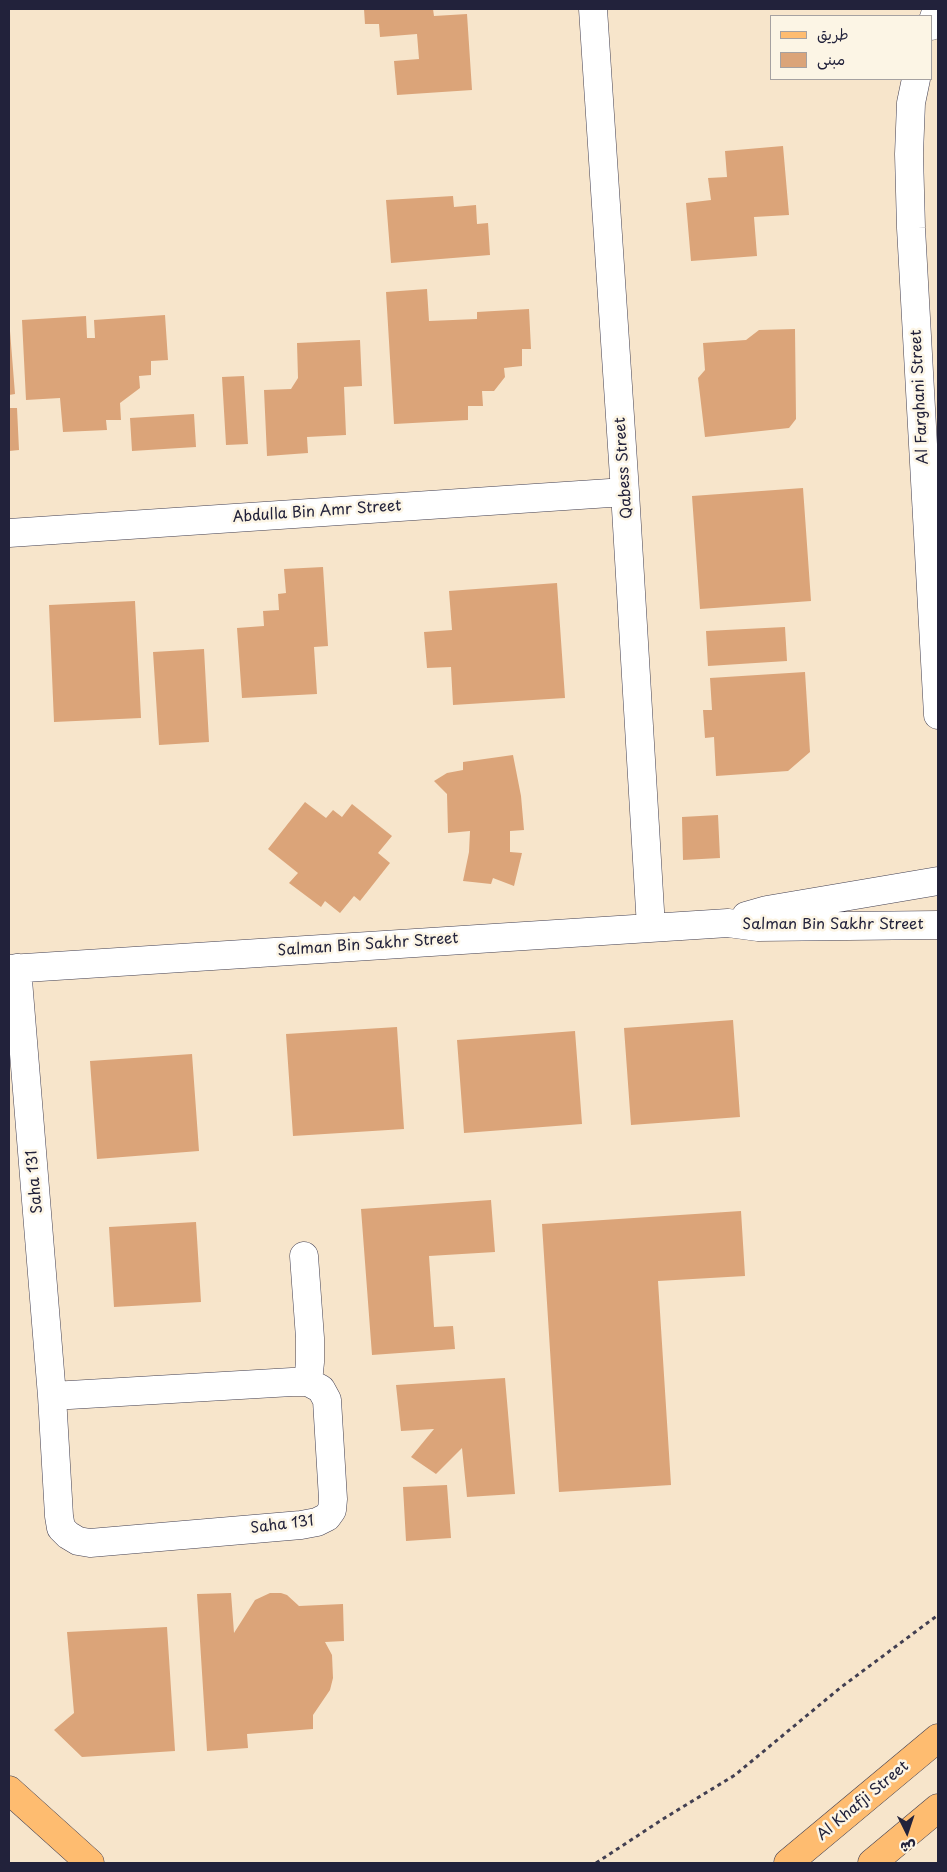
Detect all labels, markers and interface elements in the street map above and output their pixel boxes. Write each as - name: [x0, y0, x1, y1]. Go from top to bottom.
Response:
- legend: [770, 15, 932, 80]
- text: طريق: [817, 22, 849, 45]
- text: مبنى: [817, 47, 845, 70]
- street label: Al Farghani Street: [907, 329, 933, 465]
- street label: Qabess Street: [611, 417, 637, 519]
- street label: Abdulla Bin Amr Street: [232, 497, 402, 527]
- street label: Salman Bin Sakhr Street: [742, 916, 924, 934]
- street label: Salman Bin Sakhr Street: [277, 930, 459, 960]
- street label: Saha 131: [23, 1150, 47, 1214]
- street label: Saha 131: [249, 1512, 315, 1538]
- street label: Al Khafji Street: [813, 1757, 913, 1845]
- north arrow: [882, 1807, 932, 1857]
- text: ش: [900, 1836, 916, 1858]

